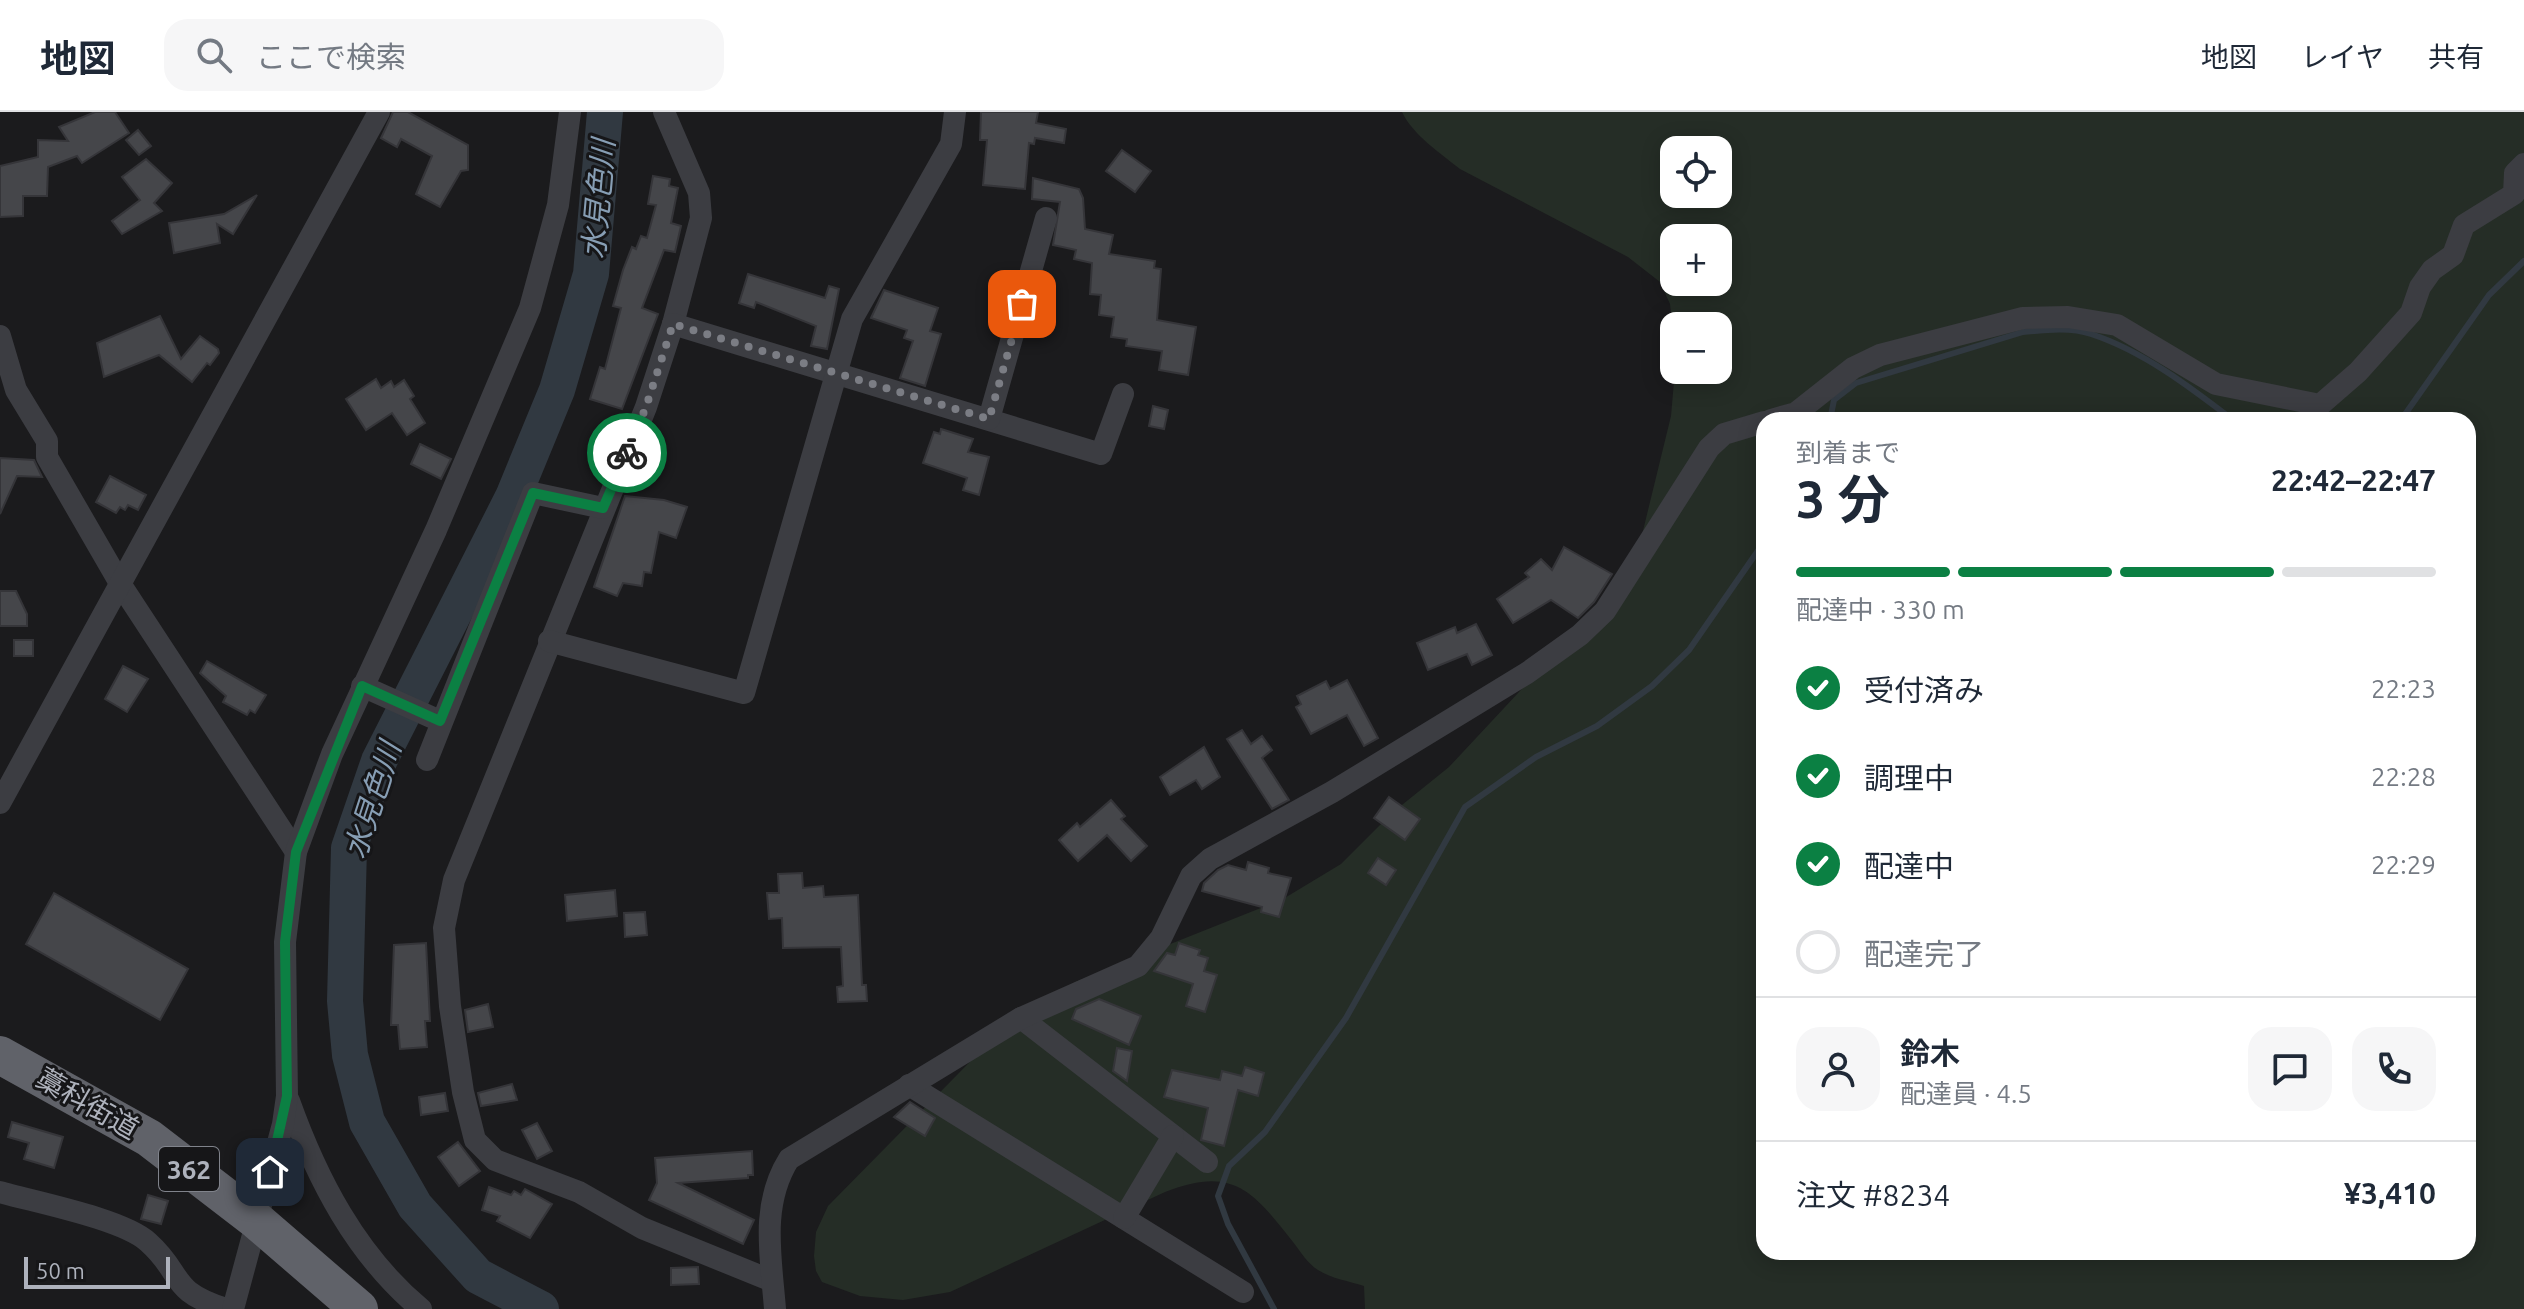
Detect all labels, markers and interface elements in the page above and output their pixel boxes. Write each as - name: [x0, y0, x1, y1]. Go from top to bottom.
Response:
- search box: [164, 19, 724, 91]
- icon: search: [192, 33, 236, 77]
- text: 地図: [40, 37, 116, 79]
- text: ここで検索: [256, 40, 406, 74]
- text: 地図: [2201, 41, 2257, 72]
- text: レイヤ: [2301, 41, 2384, 72]
- text: 共有: [2428, 41, 2484, 72]
- water label: 水見色川: [576, 135, 620, 260]
- map controls: [1660, 136, 1732, 384]
- button: locate: [1660, 136, 1732, 208]
- button: +: [1660, 224, 1732, 296]
- pin: [988, 270, 1056, 338]
- icon: bag: [1000, 282, 1044, 326]
- button: −: [1660, 312, 1732, 384]
- courier: [587, 413, 667, 493]
- icon: bike: [605, 431, 649, 475]
- text: 到着まで: [1796, 438, 1900, 467]
- text: 22:42–22:47: [2271, 463, 2436, 497]
- text: 3 分: [1796, 470, 1890, 528]
- text: 配達中 · 330 m: [1796, 595, 1965, 624]
- icon: check: [1796, 666, 1840, 710]
- text: 受付済み: [1864, 673, 1984, 707]
- text: 22:23: [2371, 674, 2436, 703]
- water label: 水見色川: [337, 735, 408, 862]
- icon: check: [1796, 754, 1840, 798]
- text: 調理中: [1864, 761, 1954, 795]
- text: 22:28: [2371, 762, 2436, 791]
- icon: check: [1796, 842, 1840, 886]
- text: 配達中: [1864, 849, 1954, 883]
- text: 22:29: [2371, 850, 2436, 879]
- text: 配達完了: [1864, 937, 1984, 971]
- button: person: [1796, 1027, 1880, 1111]
- button: chat: [2248, 1027, 2332, 1111]
- button: phone: [2352, 1027, 2436, 1111]
- text: 鈴木: [1900, 1036, 1960, 1070]
- street label: 藁科街道: [32, 1062, 144, 1144]
- text: 配達員 · 4.5: [1900, 1079, 2032, 1108]
- pin: [236, 1138, 304, 1206]
- road number: 362: [159, 1147, 219, 1191]
- icon: home: [248, 1150, 292, 1194]
- text: ¥3,410: [2344, 1176, 2436, 1210]
- text: 注文 #8234: [1796, 1178, 1950, 1212]
- scale bar: [24, 1253, 170, 1289]
- text: 50 m: [36, 1258, 85, 1283]

